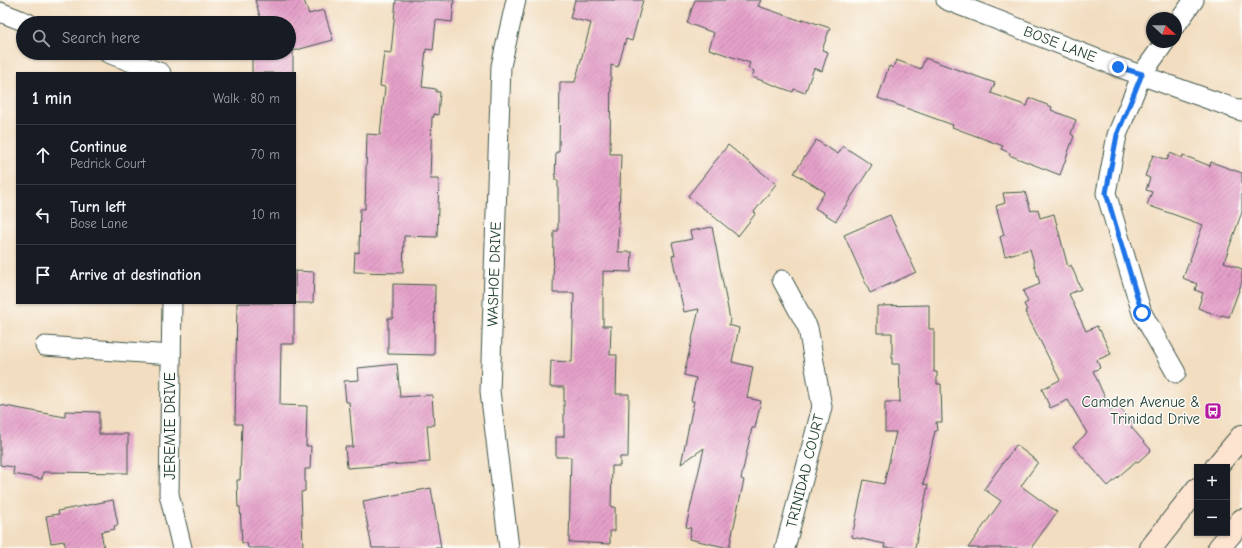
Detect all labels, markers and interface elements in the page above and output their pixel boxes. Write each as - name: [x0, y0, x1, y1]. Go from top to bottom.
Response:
- north arrow: [1146, 12, 1182, 48]
- search box: [16, 16, 296, 60]
- street label: BOSE LANE: [1021, 22, 1099, 66]
- icon: search: [30, 27, 52, 49]
- text: Search here: [62, 29, 140, 47]
- route end: [1109, 58, 1127, 76]
- text: 1 min: [32, 89, 72, 108]
- text: Walk · 80 m: [213, 91, 280, 106]
- text: Continue: [70, 138, 127, 156]
- icon: ahead: [32, 144, 54, 166]
- text: 70 m: [251, 147, 280, 162]
- text: Pedrick Court: [70, 156, 146, 171]
- text: Turn left: [70, 198, 126, 216]
- icon: left: [32, 204, 54, 226]
- text: 10 m: [252, 207, 280, 222]
- text: Bose Lane: [70, 216, 128, 231]
- street label: WASHOE DRIVE: [483, 221, 505, 327]
- icon: arrive: [32, 264, 54, 286]
- text: Arrive at destination: [70, 266, 201, 284]
- route start: [1133, 304, 1151, 322]
- street label: JEREMIE DRIVE: [161, 372, 179, 480]
- place label: Camden Avenue & Trinidad Drive: [1082, 393, 1200, 428]
- bus stop icon: Camden Avenue & Trinidad Drive: [1203, 401, 1223, 421]
- street label: TRINIDAD COURT: [782, 412, 828, 530]
- map controls: [1194, 464, 1230, 536]
- button: +: [1194, 464, 1230, 500]
- button: −: [1194, 500, 1230, 536]

